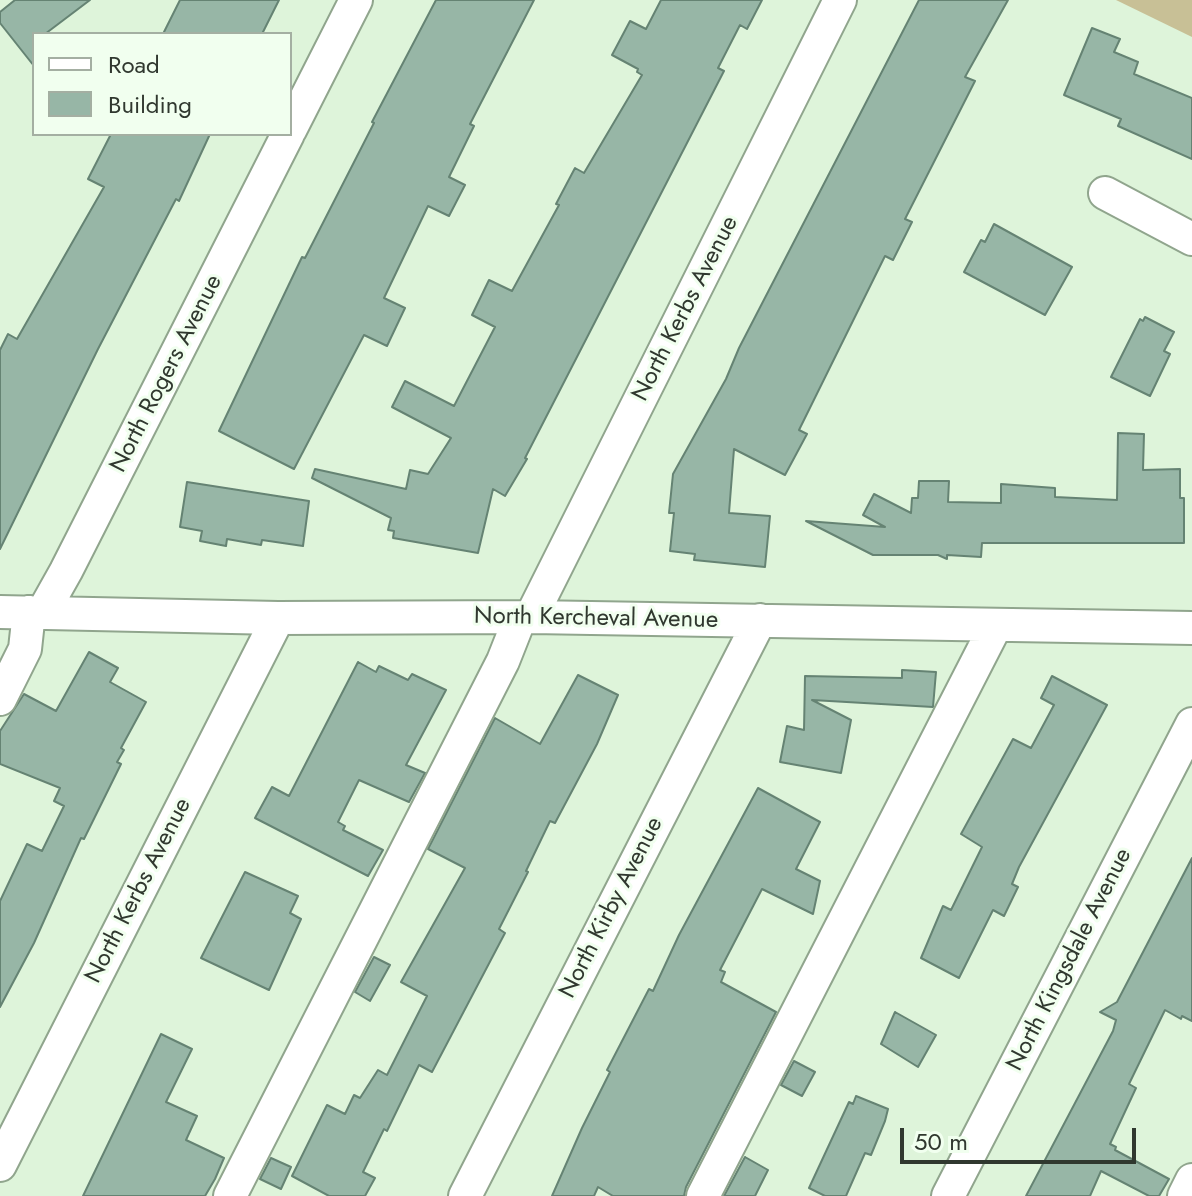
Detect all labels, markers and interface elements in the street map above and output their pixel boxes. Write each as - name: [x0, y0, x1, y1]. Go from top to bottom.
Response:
- legend: [32, 32, 292, 136]
- text: Road: [108, 47, 160, 82]
- text: Building: [108, 87, 192, 122]
- street label: North Kerbs Avenue: [627, 211, 745, 407]
- street label: North Rogers Avenue: [105, 270, 229, 478]
- street label: North Kercheval Avenue: [474, 602, 718, 636]
- street label: North Kerbs Avenue: [80, 793, 198, 989]
- street label: North Kirby Avenue: [554, 813, 670, 1003]
- street label: North Kingsdale Avenue: [1001, 844, 1139, 1076]
- scale bar: [904, 1112, 1140, 1162]
- text: 50 m: [914, 1124, 968, 1159]

